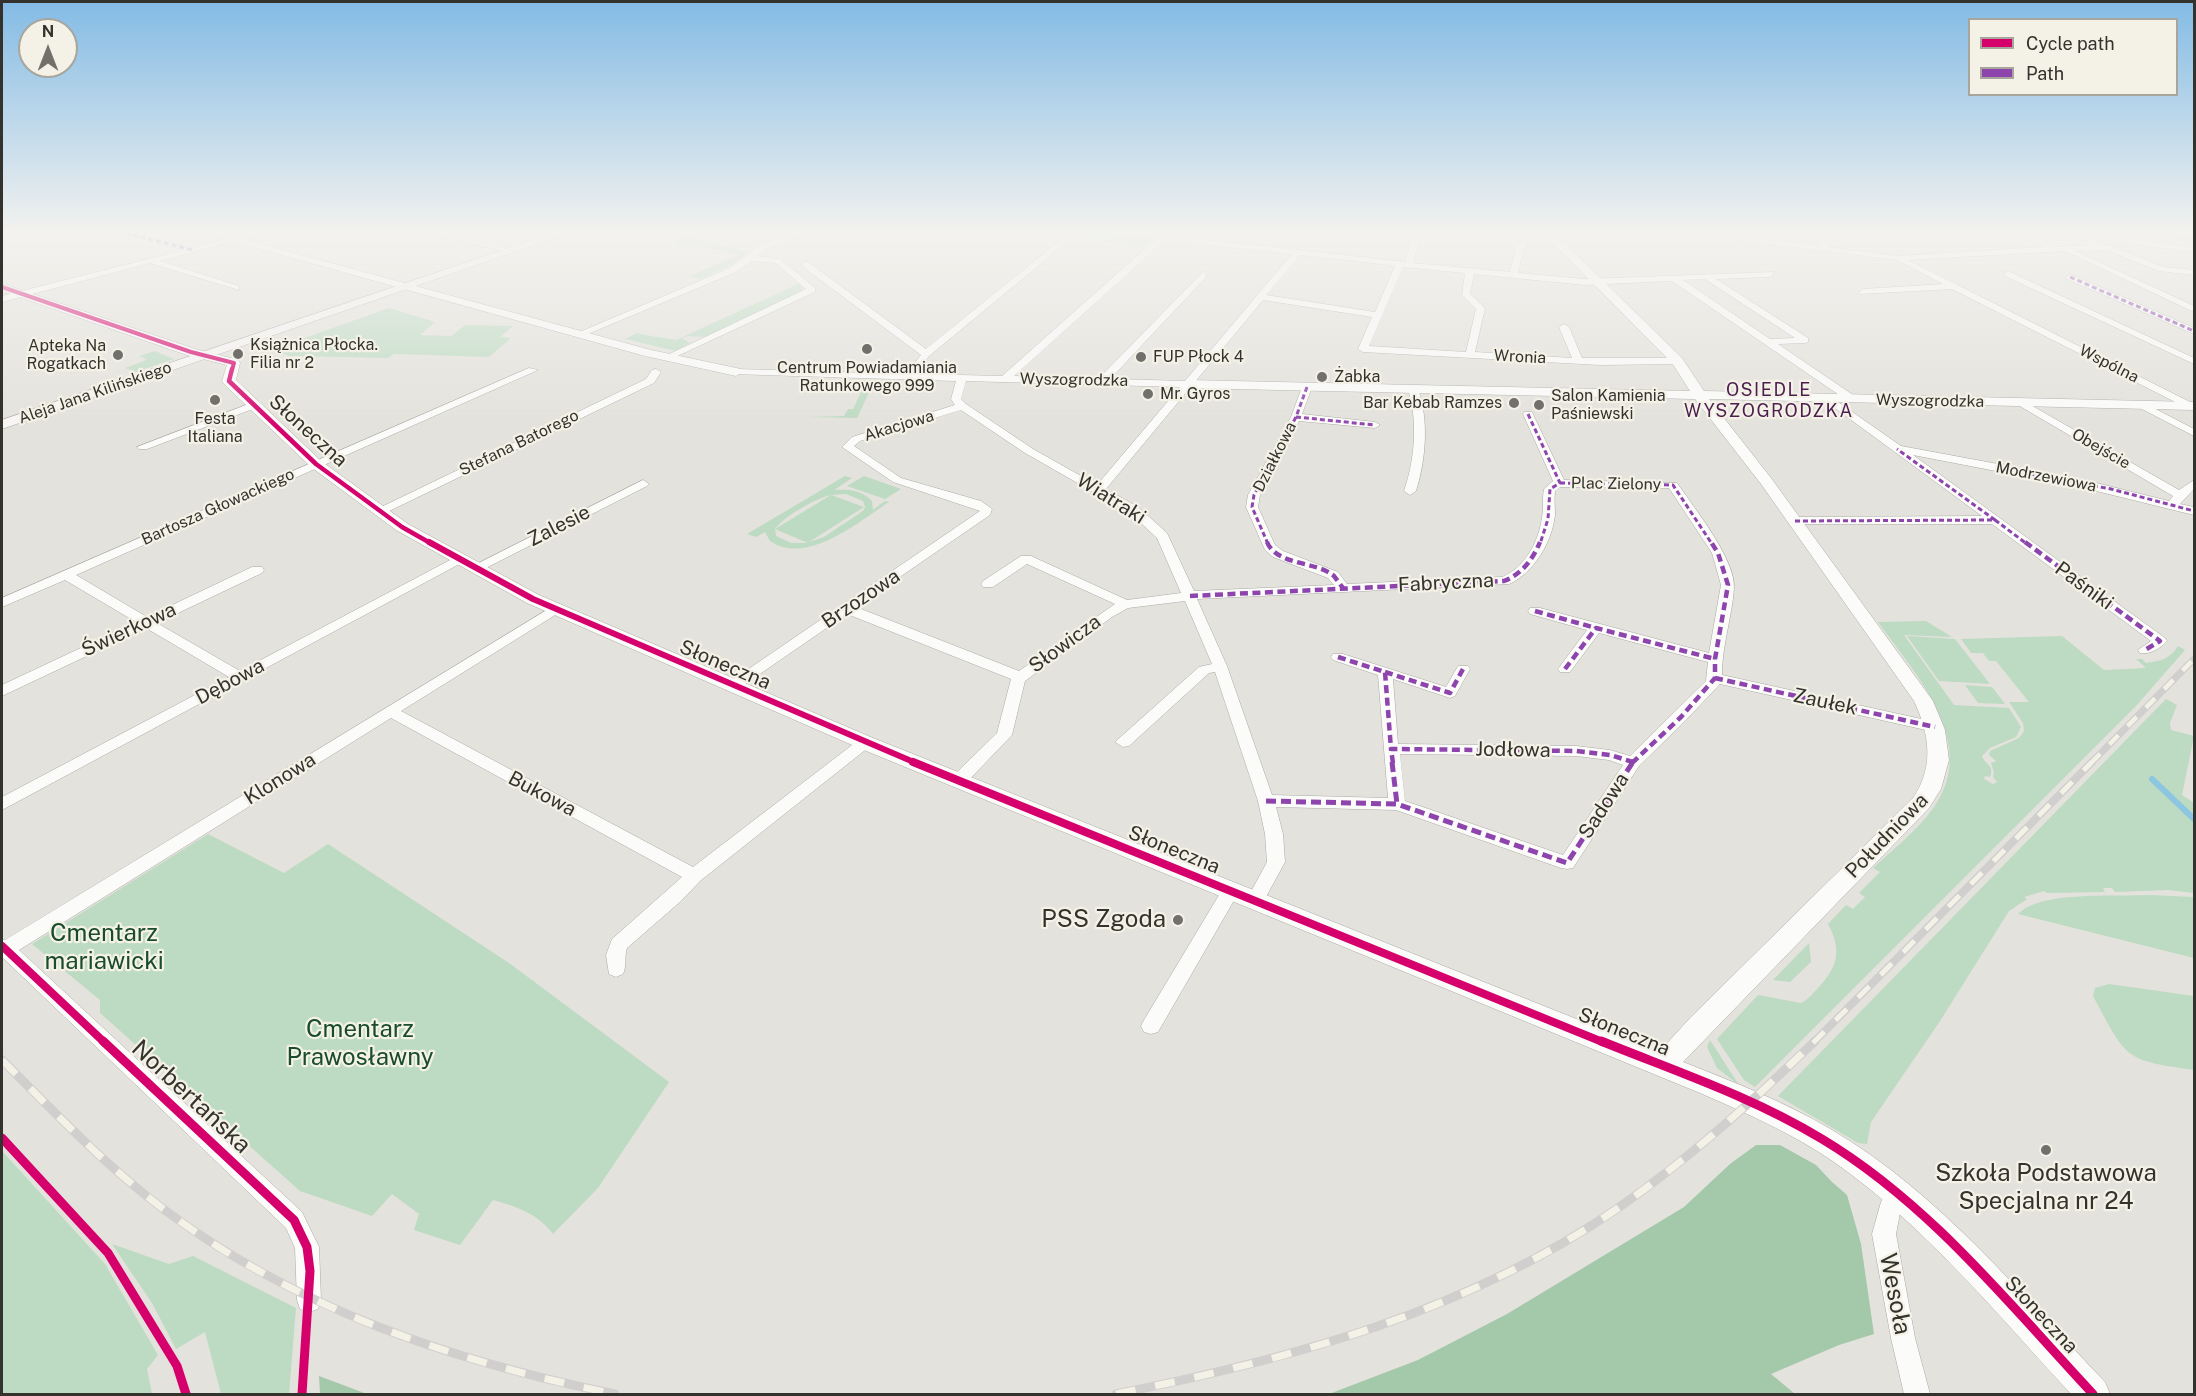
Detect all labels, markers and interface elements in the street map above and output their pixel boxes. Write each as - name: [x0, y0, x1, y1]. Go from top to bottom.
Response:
- north arrow: [18, 18, 78, 78]
- legend: [1968, 18, 2178, 96]
- text: N: [42, 22, 54, 41]
- text: Cycle path: [2026, 33, 2115, 54]
- text: Path: [2026, 63, 2064, 84]
- place label: Książnica Płocka. Filia nr 2: [250, 335, 378, 373]
- place label: Apteka Na Rogatkach: [27, 336, 106, 374]
- street label: Wspólna: [2076, 341, 2142, 387]
- marker: Centrum Powiadamiania Ratunkowego 999: [860, 342, 874, 356]
- street label: Wronia: [1493, 346, 1547, 368]
- marker: Książnica Płocka. Filia nr 2: [231, 347, 245, 361]
- place label: FUP Płock 4: [1153, 347, 1244, 367]
- marker: Apteka Na Rogatkach: [111, 348, 125, 362]
- marker: FUP Płock 4: [1134, 350, 1148, 364]
- street label: Aleja Jana Kilińskiego: [16, 358, 174, 428]
- place label: Centrum Powiadamiania Ratunkowego 999: [777, 358, 957, 396]
- place label: Żabka: [1334, 367, 1380, 387]
- street label: Wyszogrodzka: [1020, 369, 1128, 391]
- marker: Żabka: [1315, 370, 1329, 384]
- district label: OSIEDLE WYSZOGRODZKA: [1684, 379, 1854, 422]
- place label: Mr. Gyros: [1160, 384, 1230, 404]
- place label: Salon Kamienia Paśniewski: [1551, 386, 1666, 424]
- marker: Mr. Gyros: [1141, 387, 1155, 401]
- street label: Słoneczna: [264, 390, 352, 472]
- street label: Wyszogrodzka: [1876, 390, 1984, 412]
- marker: Festa Italiana: [208, 393, 222, 407]
- place label: Bar Kebab Ramzes: [1363, 393, 1502, 413]
- marker: Bar Kebab Ramzes: [1507, 396, 1521, 410]
- marker: Salon Kamienia Paśniewski: [1532, 398, 1546, 412]
- street label: Stefana Batorego: [456, 406, 582, 480]
- street label: Akacjowa: [862, 406, 936, 446]
- place label: Festa Italiana: [187, 409, 243, 447]
- street label: Działkowa: [1249, 419, 1301, 495]
- street label: Obejście: [2068, 425, 2134, 473]
- street label: Modrzewiowa: [1994, 458, 2098, 496]
- street label: Bartosza Głowackiego: [139, 465, 297, 549]
- street label: Wiatraki: [1072, 468, 1150, 530]
- street label: Plac Zielony: [1571, 474, 1661, 494]
- street label: Zalesie: [524, 500, 594, 552]
- street label: Paśniki: [2050, 557, 2118, 615]
- street label: Brzozowa: [817, 564, 905, 634]
- street label: Fabryczna: [1397, 569, 1495, 597]
- street label: Świerkowa: [78, 598, 180, 662]
- street label: Słowicza: [1024, 610, 1106, 678]
- street label: Słoneczna: [676, 635, 774, 695]
- street label: Dębowa: [191, 654, 269, 710]
- street label: Zaułek: [1791, 684, 1859, 720]
- street label: Jodłowa: [1475, 737, 1551, 763]
- street label: Klonowa: [240, 748, 320, 810]
- street label: Bukowa: [504, 766, 580, 822]
- street label: Sadowa: [1574, 768, 1634, 844]
- street label: Południowa: [1841, 789, 1933, 883]
- street label: Słoneczna: [1125, 821, 1223, 879]
- place label: PSS Zgoda: [1041, 906, 1166, 934]
- marker: PSS Zgoda: [1171, 913, 1185, 927]
- park label: Cmentarz mariawicki: [44, 920, 164, 976]
- street label: Słoneczna: [1575, 1003, 1673, 1061]
- park label: Cmentarz Prawosławny: [286, 1016, 434, 1072]
- street label: Norbertańska: [125, 1034, 257, 1160]
- marker: Szkoła Podstawowa Specjalna nr 24: [2039, 1143, 2053, 1157]
- place label: Szkoła Podstawowa Specjalna nr 24: [1935, 1160, 2157, 1216]
- street label: Wesoła: [1873, 1251, 1917, 1337]
- street label: Słoneczna: [1999, 1271, 2083, 1359]

